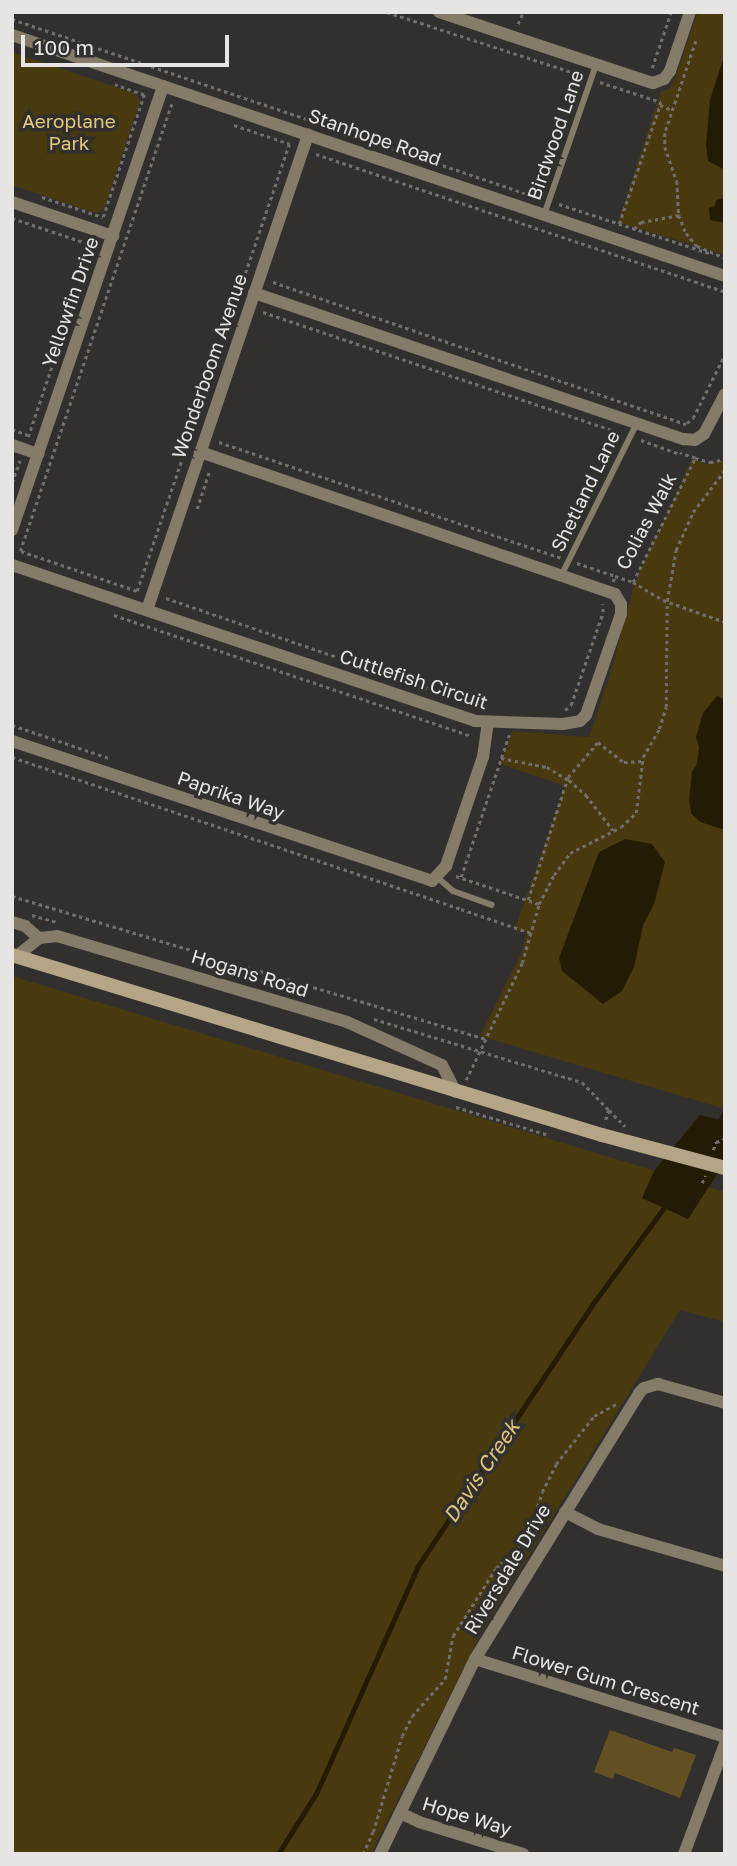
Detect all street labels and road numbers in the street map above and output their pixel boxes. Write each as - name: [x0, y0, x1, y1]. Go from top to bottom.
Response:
- street label: Birdwood Lane: [522, 67, 588, 203]
- street label: Stanhope Road: [306, 104, 444, 170]
- street label: Yellowfin Drive: [37, 234, 103, 370]
- street label: Wonderboom Avenue: [167, 271, 251, 461]
- street label: Shetland Lane: [546, 427, 624, 555]
- street label: Colias Walk: [611, 469, 681, 573]
- street label: Cuttlefish Circuit: [337, 644, 491, 714]
- street label: Paprika Way: [174, 766, 288, 824]
- street label: Hogans Road: [189, 944, 311, 1002]
- street label: Riversdale Drive: [459, 1500, 555, 1638]
- street label: Flower Gum Crescent: [509, 1641, 703, 1719]
- street label: Hope Way: [420, 1792, 514, 1840]

